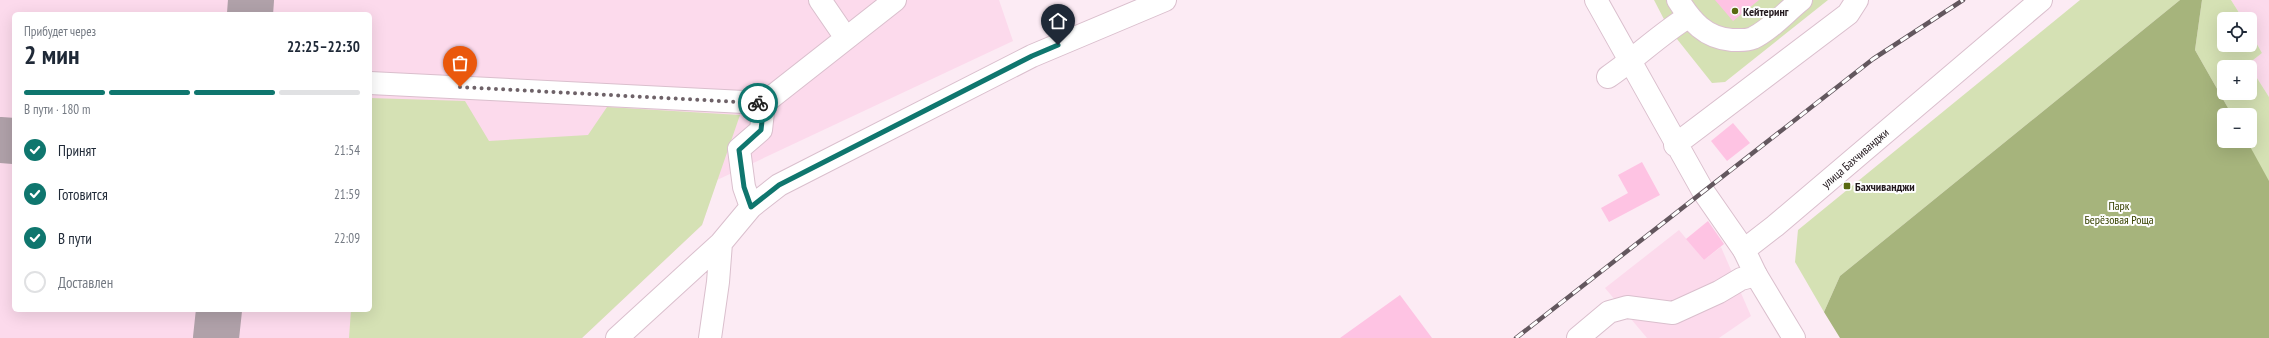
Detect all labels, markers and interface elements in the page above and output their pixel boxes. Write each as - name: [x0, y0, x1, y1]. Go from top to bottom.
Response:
- pin: [1041, 4, 1075, 45]
- place label: Кейтеринг: [1743, 4, 1789, 19]
- marker: Кейтеринг: [1730, 6, 1740, 16]
- icon: home: [1047, 10, 1069, 32]
- map controls: [2217, 12, 2257, 148]
- button: locate: [2217, 12, 2257, 52]
- text: Прибудет через: [24, 23, 96, 40]
- text: 22:25–22:30: [287, 37, 360, 56]
- text: 2 мин: [24, 38, 79, 71]
- pin: [443, 46, 477, 87]
- icon: bag: [449, 52, 471, 74]
- button: +: [2217, 60, 2257, 100]
- courier: [738, 83, 778, 123]
- icon: bike: [747, 92, 769, 114]
- text: В пути · 180 m: [24, 101, 90, 118]
- button: −: [2217, 108, 2257, 148]
- street label: улица Бахчиванджи: [1819, 125, 1891, 191]
- icon: check: [24, 139, 46, 161]
- text: Принят: [58, 141, 96, 160]
- text: 21:54: [334, 142, 360, 159]
- place label: Бахчиванджи: [1855, 179, 1915, 193]
- marker: Бахчиванджи: [1842, 181, 1852, 191]
- icon: check: [24, 183, 46, 205]
- text: Готовится: [58, 185, 108, 204]
- text: 21:59: [334, 186, 360, 203]
- park label: Парк Берёзовая Роща: [2084, 198, 2154, 227]
- icon: check: [24, 227, 46, 249]
- text: В пути: [58, 229, 92, 248]
- text: 22:09: [334, 230, 360, 247]
- text: Доставлен: [58, 273, 113, 292]

